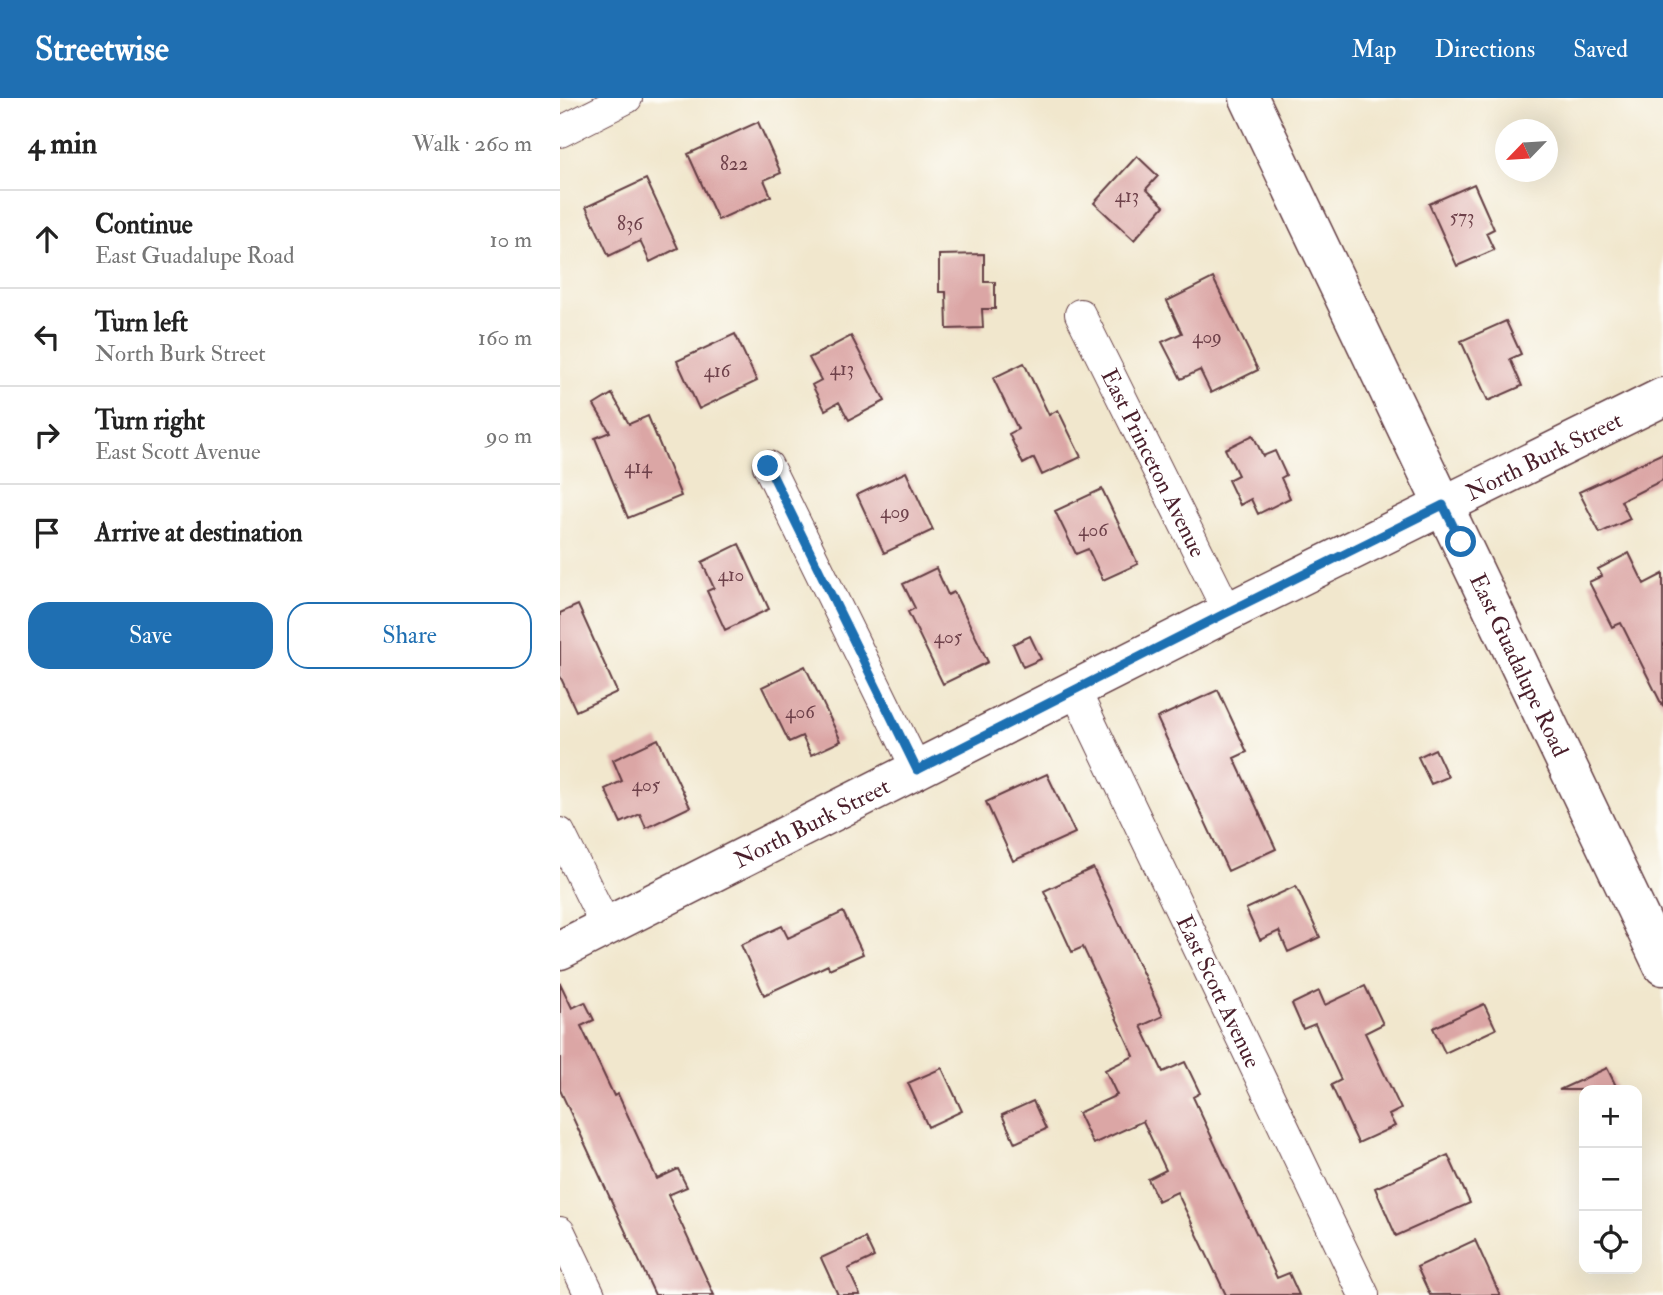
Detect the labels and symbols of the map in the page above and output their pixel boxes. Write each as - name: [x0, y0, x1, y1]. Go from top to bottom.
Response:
- north arrow: [1495, 119, 1558, 182]
- house number: 822: [720, 152, 748, 176]
- house number: 413: [1115, 184, 1139, 208]
- house number: 573: [1450, 205, 1474, 229]
- house number: 836: [617, 212, 644, 236]
- house number: 409: [1192, 325, 1222, 349]
- house number: 413: [830, 357, 854, 381]
- house number: 416: [704, 359, 732, 383]
- street label: East Princeton Avenue: [1095, 364, 1213, 562]
- street label: North Burk Street: [1461, 405, 1627, 507]
- route end: [752, 450, 783, 481]
- house number: 414: [624, 455, 652, 479]
- house number: 409: [880, 500, 910, 524]
- house number: 406: [1078, 518, 1109, 542]
- route start: [1445, 526, 1476, 557]
- house number: 410: [718, 563, 744, 587]
- street label: East Guadalupe Road: [1463, 568, 1575, 761]
- house number: 405: [934, 625, 963, 649]
- house number: 406: [785, 700, 816, 724]
- street label: North Burk Street: [729, 771, 894, 874]
- house number: 405: [632, 773, 661, 797]
- street label: East Scott Avenue: [1170, 910, 1268, 1073]

